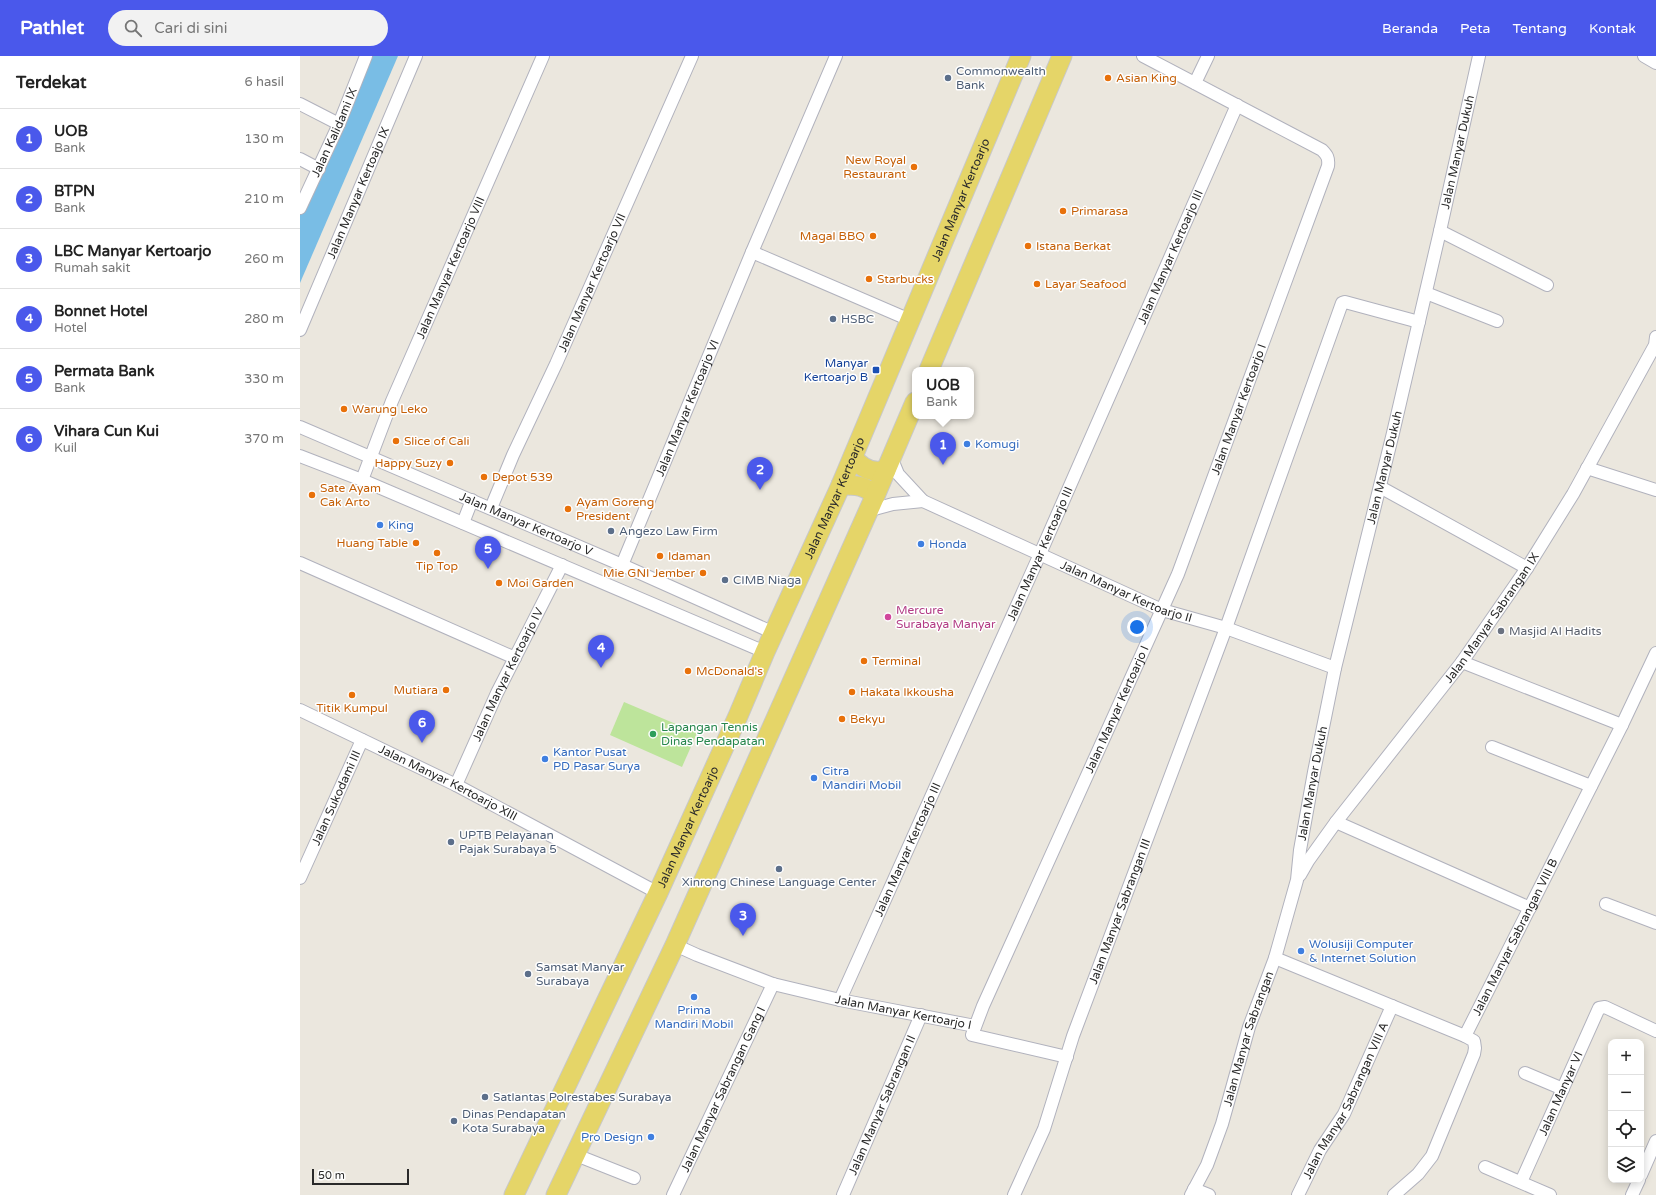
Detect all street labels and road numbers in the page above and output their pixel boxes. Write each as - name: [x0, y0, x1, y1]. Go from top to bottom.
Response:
- street label: Jalan Kalidami IX: [308, 86, 360, 179]
- street label: Jalan Manyar Dukuh: [1438, 94, 1477, 210]
- street label: Jalan Manyar Kertoajo IX: [324, 125, 392, 261]
- street label: Jalan Manyar Kertoarjo: [929, 136, 993, 263]
- street label: Jalan Manyar Kertoarjo III: [1135, 188, 1206, 326]
- street label: Jalan Manyar Kertoarjo VIII: [413, 195, 488, 341]
- street label: Jalan Manyar Kertoarjo VII: [555, 211, 629, 354]
- street label: Jalan Manyar Kertoarjo VI: [653, 338, 722, 478]
- street label: Jalan Manyar Kertoarjo I: [1208, 342, 1269, 477]
- street label: Jalan Manyar Dukuh: [1364, 409, 1405, 526]
- street label: Jalan Manyar Kertoarjo: [801, 435, 867, 561]
- street label: Jalan Manyar Kertoarjo III: [1004, 484, 1076, 623]
- street label: Jalan Manyar Kertoarjo V: [457, 489, 595, 559]
- street label: Jalan Manyar Sabrangan IX: [1441, 550, 1542, 686]
- street label: Jalan Manyar Kertoarjo II: [1058, 558, 1194, 625]
- street label: Jalan Manyar Kertoarjo IV: [469, 605, 546, 743]
- street label: Jalan Manyar Kertoarjo I: [1082, 643, 1152, 775]
- street label: Jalan Manyar Dukuh: [1295, 725, 1330, 842]
- street label: Jalan Manyar Kertoarjo XIII: [377, 742, 520, 824]
- street label: Jalan Sukodami III: [309, 748, 363, 847]
- street label: Jalan Manyar Kertoarjo: [654, 764, 721, 890]
- street label: Jalan Manyar Kertoarjo III: [871, 780, 944, 919]
- street label: Jalan Manyar Sabrangan III: [1086, 837, 1153, 986]
- street label: Jalan Manyar Sabrangan VIII B: [1470, 856, 1561, 1018]
- street label: Jalan Manyar Sabrangan: [1220, 969, 1276, 1108]
- street label: Jalan Manyar Kertoarjo I: [834, 992, 973, 1032]
- street label: Jalan Manyar Sabrangan Gang I: [678, 1004, 768, 1174]
- street label: Jalan Manyar Sabrangan VIII A: [1300, 1020, 1391, 1181]
- street label: Jalan Manyar Sabrangan II: [846, 1033, 918, 1177]
- street label: Jalan Manyar VI: [1536, 1049, 1586, 1138]

